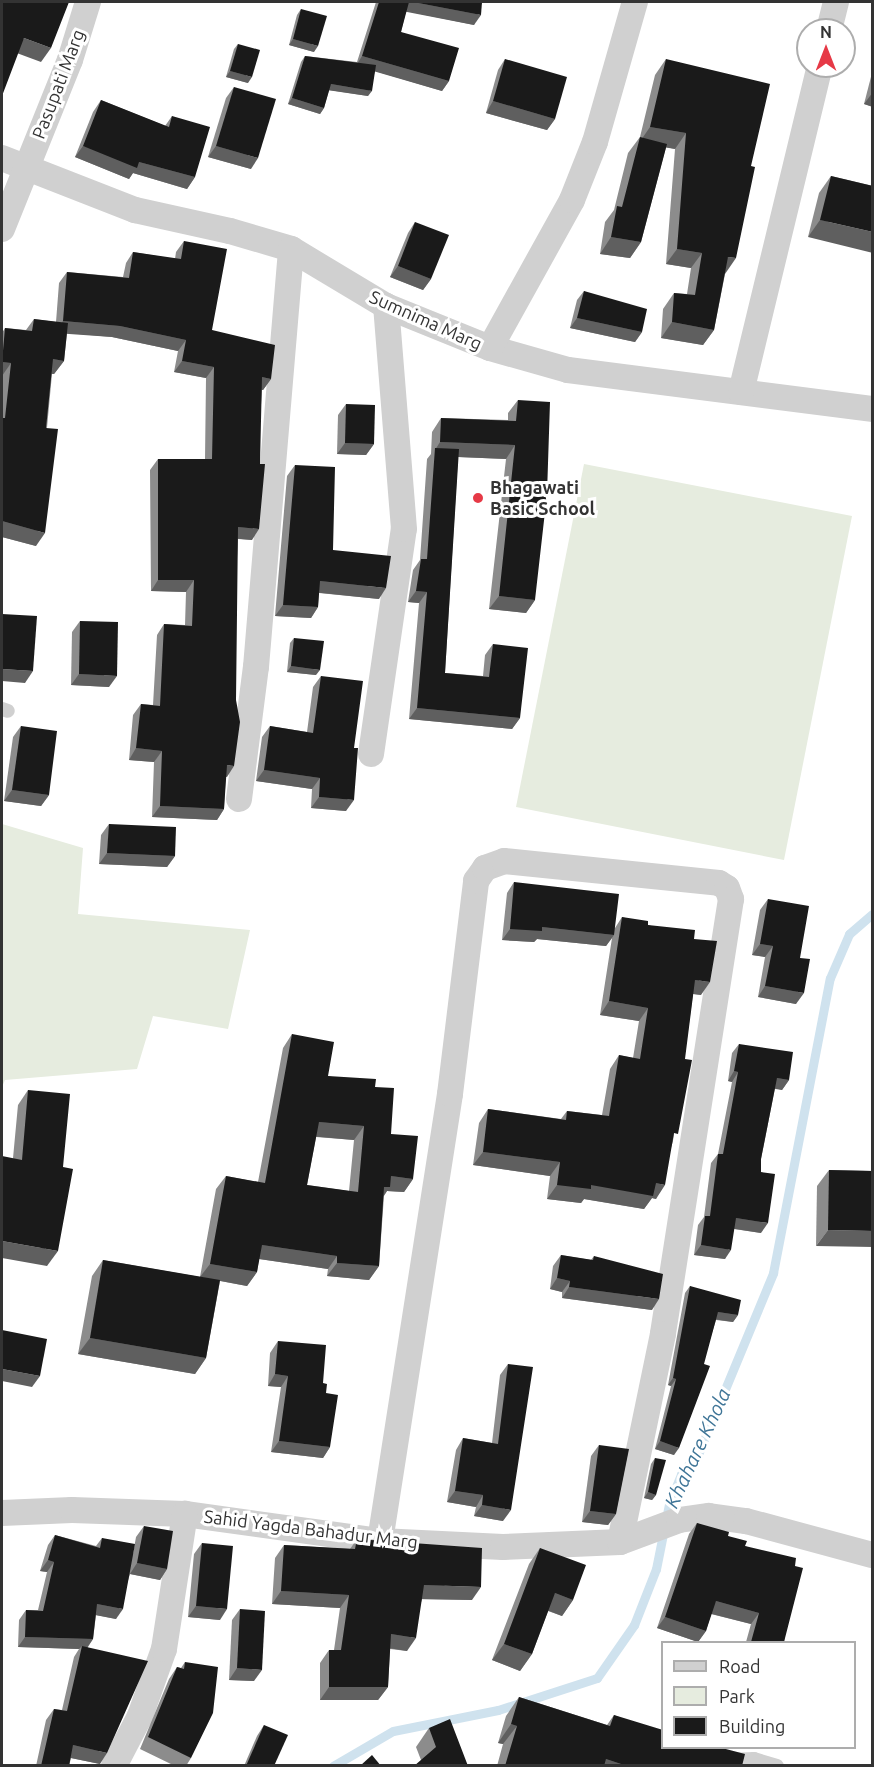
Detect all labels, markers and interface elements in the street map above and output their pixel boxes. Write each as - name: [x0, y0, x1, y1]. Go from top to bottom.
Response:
- north arrow: [796, 18, 856, 78]
- text: N: [820, 23, 832, 41]
- street label: Pasupati Marg: [27, 26, 89, 142]
- street label: Sumnima Marg: [366, 286, 486, 354]
- place label: Bhagawati Basic School: [490, 477, 595, 520]
- marker: Bhagawati Basic School: [471, 491, 485, 505]
- water label: Khahare Khola: [659, 1384, 735, 1512]
- street label: Sahid Yagda Bahadur Marg: [203, 1505, 419, 1553]
- legend: [661, 1641, 856, 1749]
- text: Road: [719, 1656, 761, 1676]
- text: Park: [719, 1686, 755, 1706]
- text: Building: [719, 1716, 785, 1736]

